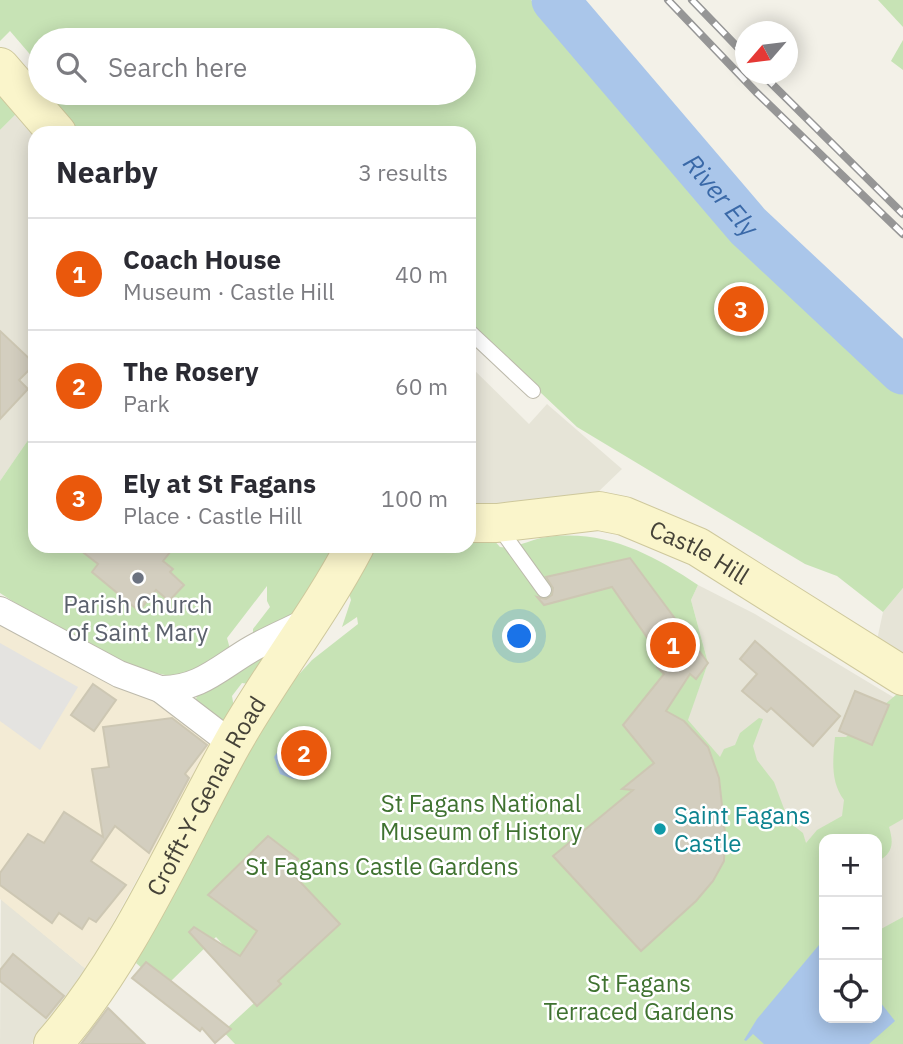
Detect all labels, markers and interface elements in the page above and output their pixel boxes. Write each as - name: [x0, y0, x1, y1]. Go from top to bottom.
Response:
- north arrow: [735, 21, 798, 84]
- search box: [28, 28, 476, 105]
- icon: search: [52, 48, 90, 86]
- text: Search here: [108, 50, 247, 84]
- water label: River Ely: [676, 146, 767, 245]
- text: Nearby: [56, 152, 158, 191]
- text: 3 results: [358, 157, 448, 187]
- text: Coach House: [123, 242, 281, 276]
- text: 1: [72, 259, 86, 289]
- text: 40 m: [395, 259, 448, 289]
- text: Museum · Castle Hill: [123, 276, 334, 306]
- pin: 3: [718, 283, 764, 335]
- text: The Rosery: [123, 354, 259, 388]
- text: 2: [72, 371, 86, 401]
- text: 60 m: [395, 371, 448, 401]
- text: Park: [123, 388, 170, 418]
- text: Ely at St Fagans: [123, 466, 316, 500]
- text: 3: [72, 483, 86, 513]
- text: 100 m: [381, 483, 448, 513]
- text: Place · Castle Hill: [123, 500, 302, 530]
- street label: Castle Hill: [645, 513, 756, 591]
- marker: Parish Church of Saint Mary: [130, 570, 146, 586]
- place label: Parish Church of Saint Mary: [63, 588, 213, 648]
- your location: [502, 619, 536, 653]
- pin: 1: [650, 619, 696, 671]
- street label: Crofft-Y-Genau Road: [139, 690, 273, 901]
- pin: 2: [281, 727, 327, 779]
- park label: St Fagans National Museum of History: [380, 787, 582, 847]
- place label: Saint Fagans Castle: [674, 799, 811, 859]
- marker: Saint Fagans Castle: [652, 821, 668, 837]
- map controls: [819, 834, 882, 1023]
- button: +: [819, 834, 882, 897]
- park label: St Fagans Castle Gardens: [245, 850, 519, 882]
- button: −: [819, 897, 882, 960]
- button: locate: [819, 960, 882, 1023]
- park label: St Fagans Terraced Gardens: [544, 967, 734, 1027]

